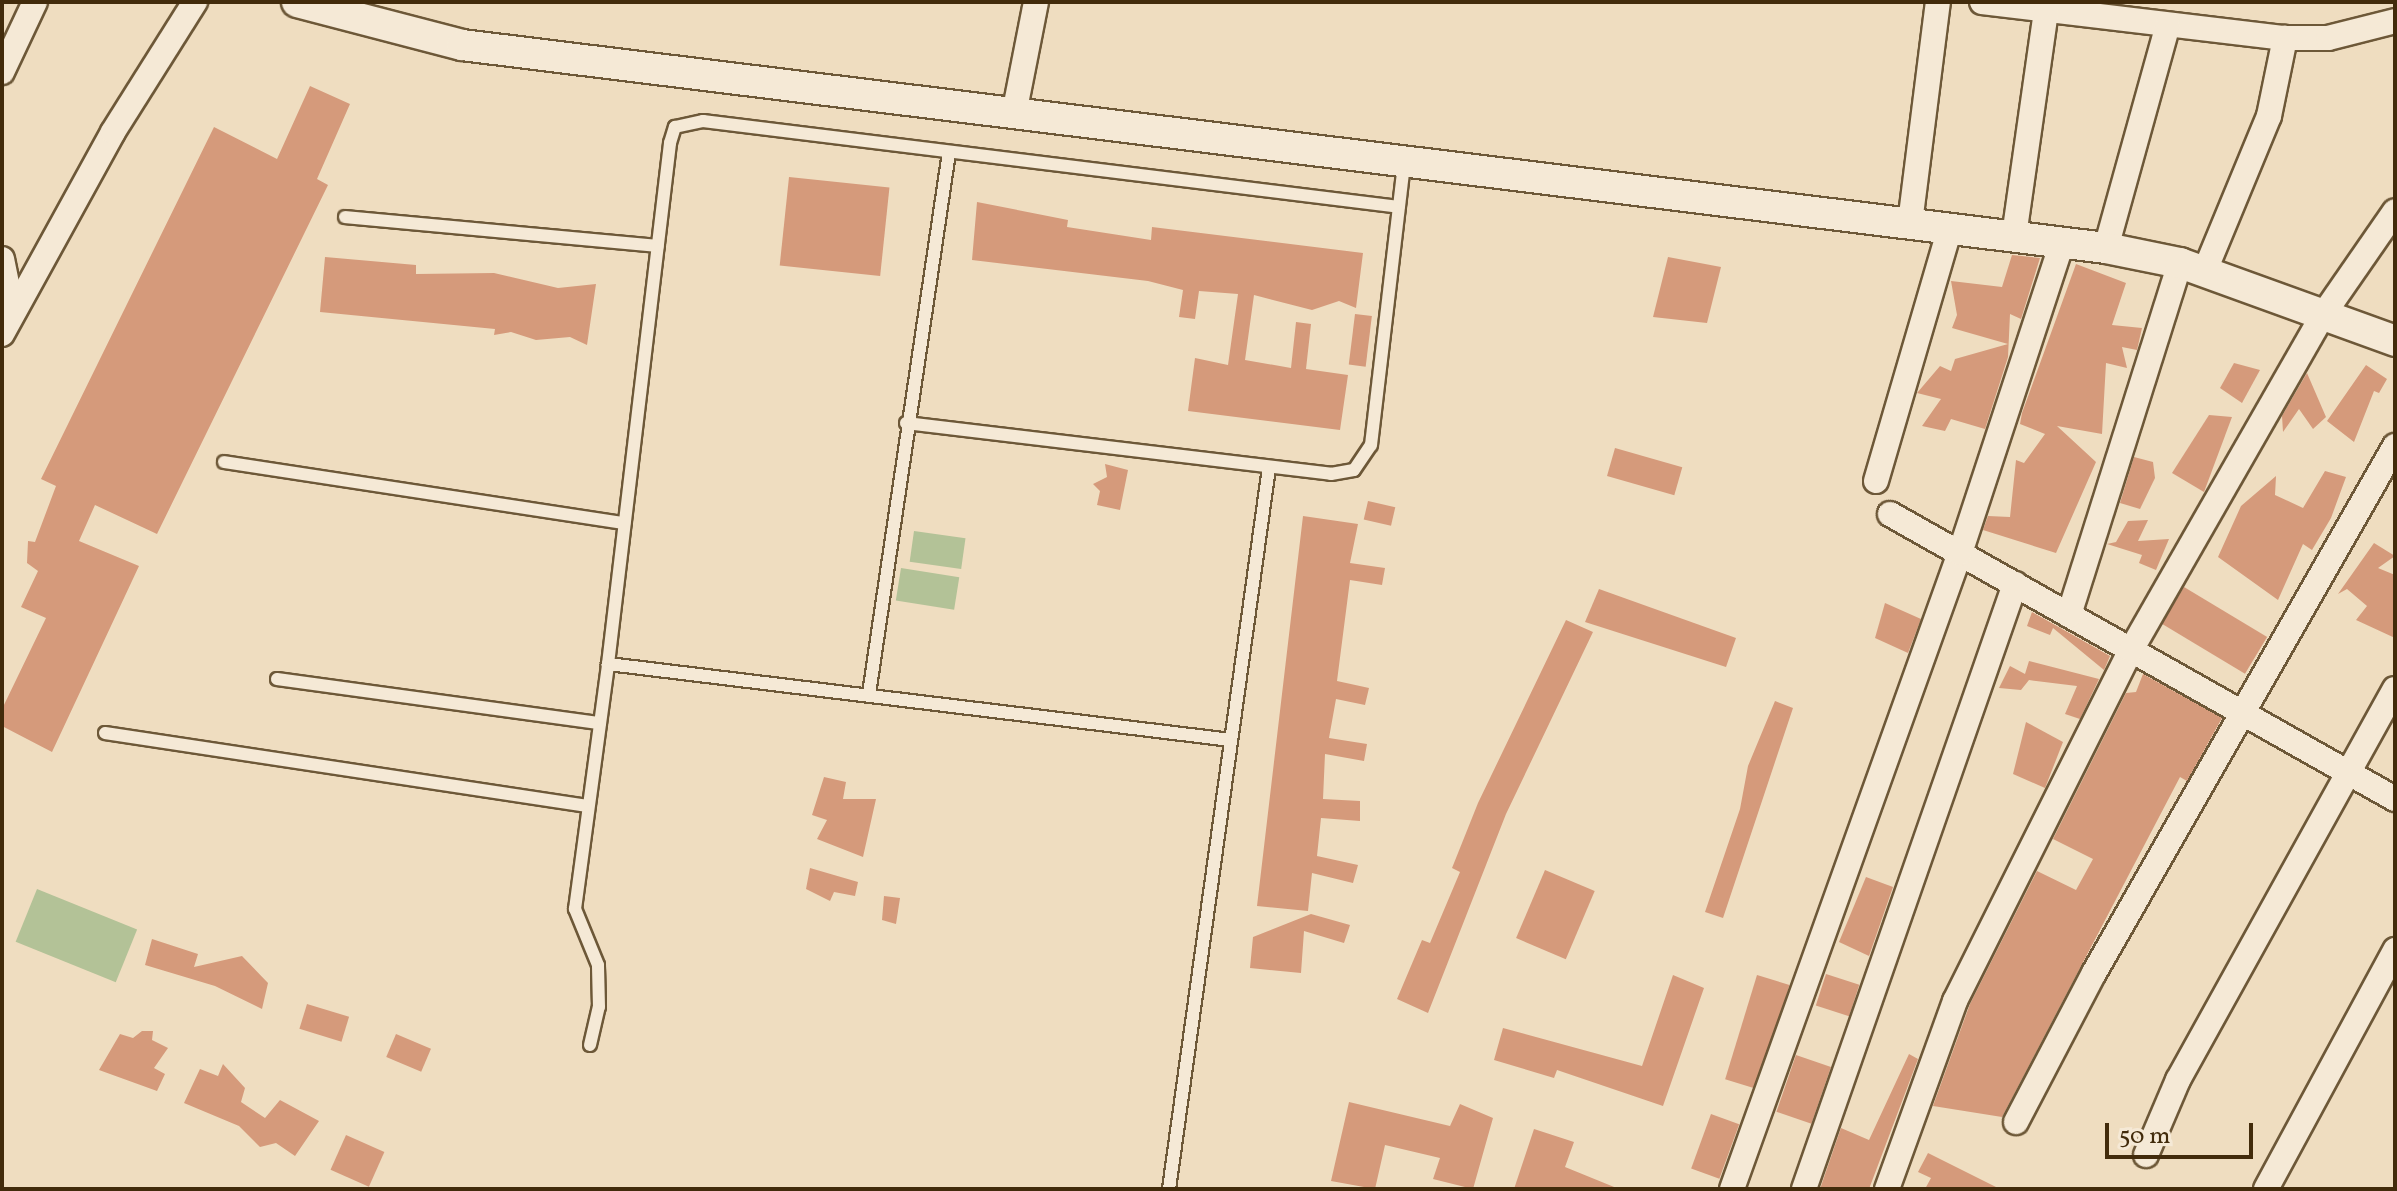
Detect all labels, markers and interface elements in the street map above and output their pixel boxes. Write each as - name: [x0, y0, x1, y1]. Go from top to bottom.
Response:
- scale bar: [2109, 1107, 2257, 1157]
- text: 50 m: [2119, 1120, 2171, 1154]

